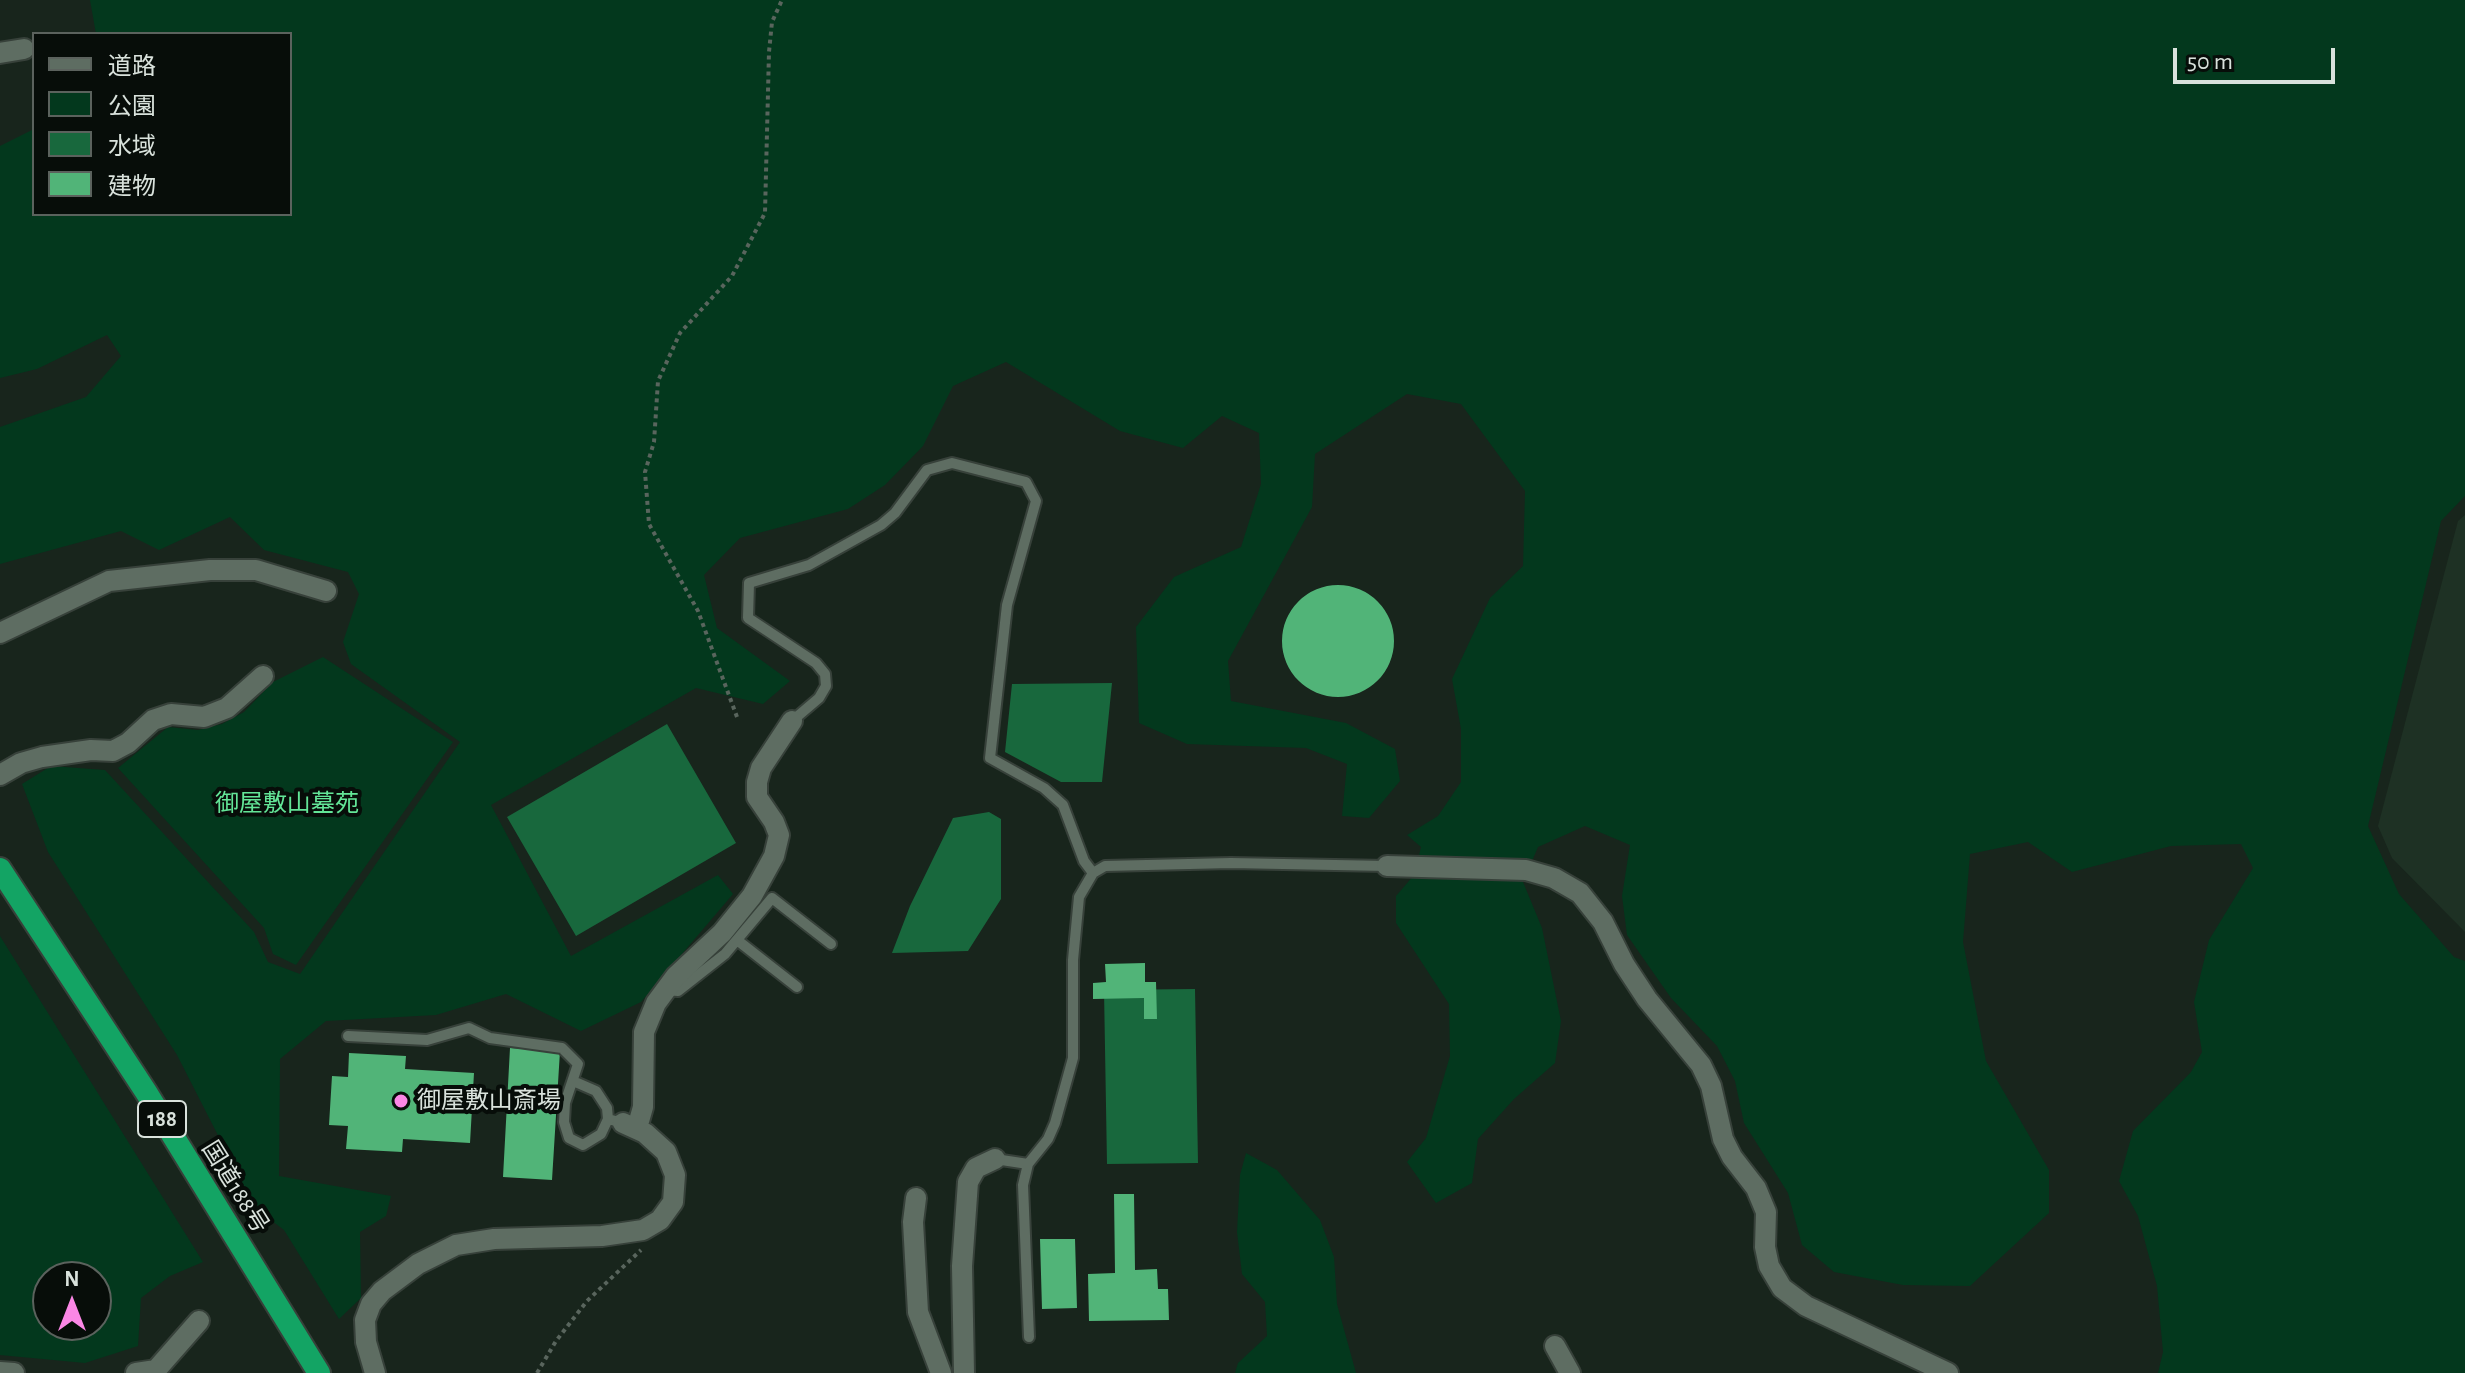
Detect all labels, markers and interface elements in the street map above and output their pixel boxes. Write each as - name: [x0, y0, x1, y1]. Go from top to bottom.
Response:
- legend: [32, 32, 292, 216]
- scale bar: [2177, 32, 2339, 82]
- text: 50 m: [2187, 50, 2233, 74]
- text: 道路: [108, 55, 156, 79]
- text: 公園: [108, 95, 156, 119]
- text: 水域: [108, 135, 156, 159]
- text: 建物: [108, 175, 156, 199]
- park label: 御屋敷山墓苑: [215, 790, 359, 818]
- place label: 御屋敷山斎場: [417, 1087, 561, 1115]
- marker: 御屋敷山斎場: [392, 1092, 410, 1110]
- road number: 188: [138, 1101, 186, 1137]
- street label: 国道188号: [195, 1136, 275, 1238]
- north arrow: [32, 1261, 112, 1341]
- text: N: [64, 1268, 80, 1290]

